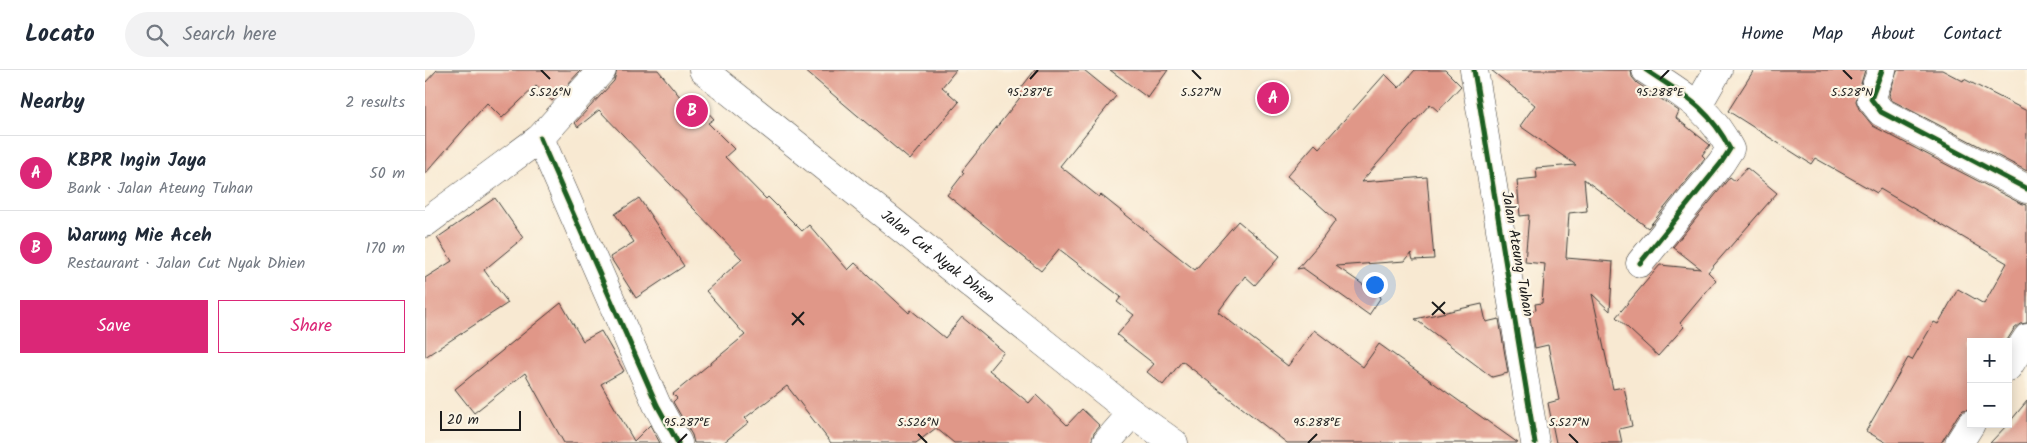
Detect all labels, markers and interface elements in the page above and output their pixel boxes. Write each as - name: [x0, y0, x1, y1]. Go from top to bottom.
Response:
- search box: [125, 12, 475, 57]
- text: Locato: [25, 15, 95, 54]
- text: Search here: [183, 20, 276, 50]
- text: Home: [1741, 20, 1784, 49]
- text: Map: [1812, 20, 1843, 49]
- text: About: [1871, 20, 1915, 49]
- text: Contact: [1943, 20, 2002, 49]
- icon: search: [143, 21, 171, 49]
- pin: A: [1257, 79, 1289, 117]
- text: 5.526°N: [529, 83, 571, 102]
- text: 95.287°E: [1007, 83, 1054, 102]
- text: 5.527°N: [1181, 83, 1221, 102]
- text: 95.288°E: [1636, 83, 1685, 102]
- text: 5.528°N: [1831, 83, 1873, 102]
- text: Nearby: [20, 86, 85, 119]
- text: 2 results: [345, 90, 405, 115]
- pin: B: [676, 92, 708, 130]
- text: KBPR Ingin Jaya: [67, 146, 206, 176]
- text: A: [31, 161, 41, 186]
- text: 50 m: [369, 161, 405, 186]
- text: Bank · Jalan Ateung Tuhan: [67, 176, 253, 201]
- street label: Jalan Ateung Tuhan: [1494, 189, 1540, 319]
- street label: Jalan Cut Nyak Dhien: [875, 204, 1000, 311]
- text: Warung Mie Aceh: [67, 221, 212, 251]
- text: B: [31, 236, 41, 261]
- text: 170 m: [365, 236, 405, 261]
- text: Restaurant · Jalan Cut Nyak Dhien: [67, 251, 305, 276]
- your location: [1362, 272, 1388, 298]
- button: Save: [20, 300, 208, 353]
- button: Share: [218, 300, 405, 353]
- map controls: [1967, 338, 2012, 428]
- button: +: [1967, 338, 2012, 383]
- button: −: [1967, 383, 2012, 428]
- scale bar: [440, 408, 521, 431]
- text: 20 m: [447, 409, 479, 431]
- text: 95.287°E: [664, 413, 711, 432]
- text: 5.526°N: [897, 413, 939, 432]
- text: 95.288°E: [1293, 413, 1342, 432]
- text: 5.527°N: [1549, 413, 1589, 432]

